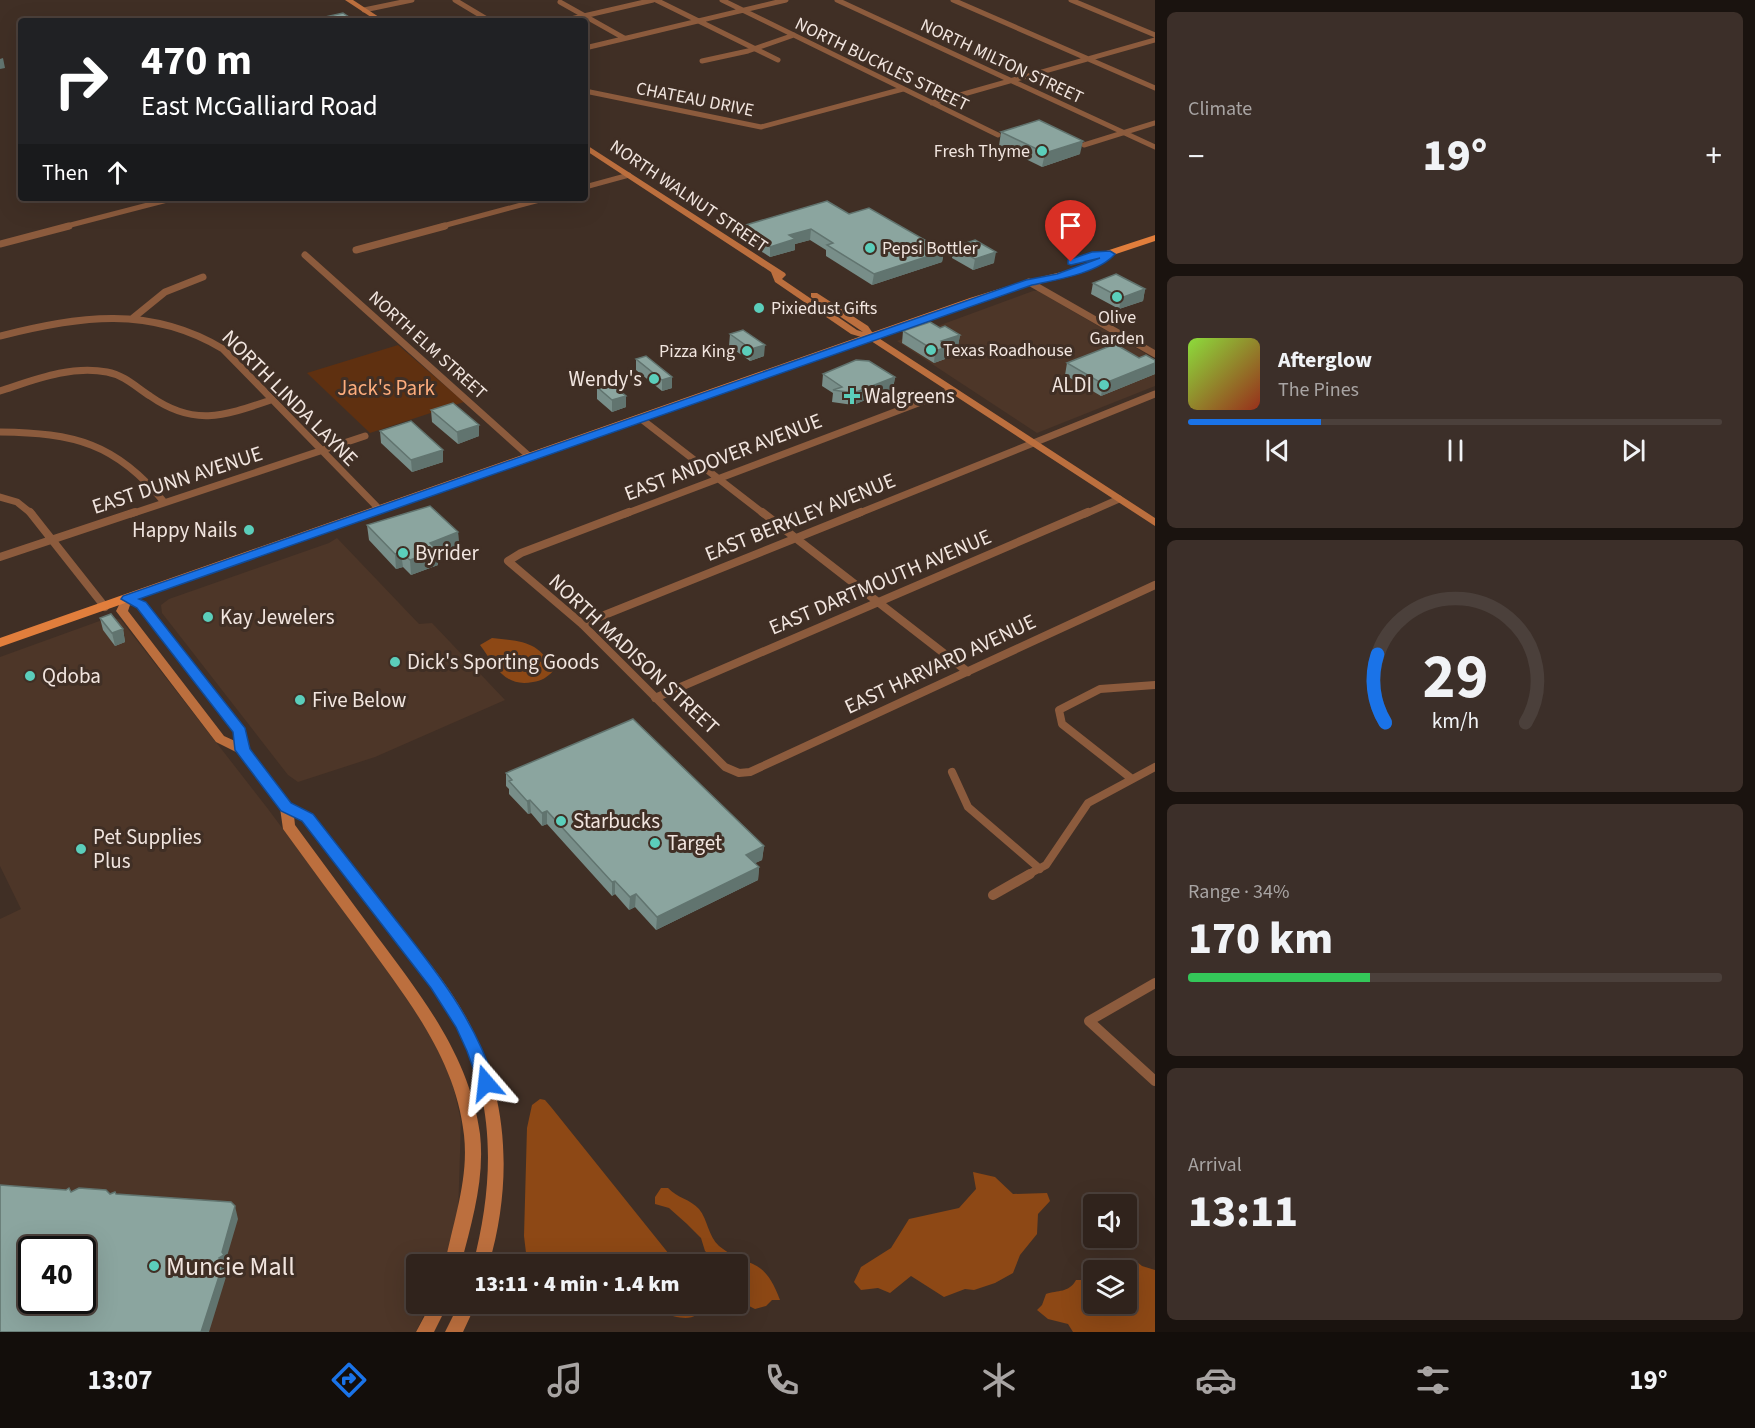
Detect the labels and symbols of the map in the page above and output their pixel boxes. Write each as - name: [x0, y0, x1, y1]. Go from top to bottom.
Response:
- street label: NORTH BUCKLES STREET: [791, 11, 973, 118]
- street label: NORTH MILTON STREET: [916, 13, 1088, 110]
- street label: CHATEAU DRIVE: [634, 76, 756, 123]
- street label: NORTH WALNUT STREET: [605, 134, 773, 259]
- place label: Fresh Thyme: [934, 139, 1030, 164]
- marker: Fresh Thyme: [1035, 144, 1049, 158]
- pin: [1045, 200, 1096, 262]
- place label: Pepsi Bottler: [882, 236, 979, 261]
- marker: Pepsi Bottler: [863, 241, 877, 255]
- street label: NORTH ELM STREET: [363, 285, 492, 406]
- marker: Olive Garden: [1110, 290, 1124, 304]
- place label: Pixiedust Gifts: [771, 296, 877, 321]
- marker: Pixiedust Gifts: [752, 301, 766, 315]
- place label: Olive Garden: [1089, 305, 1145, 351]
- street label: NORTH LINDA LAYNE: [215, 323, 365, 473]
- place label: Texas Roadhouse: [943, 338, 1073, 363]
- place label: Pizza King: [659, 339, 735, 364]
- marker: Texas Roadhouse: [924, 343, 938, 357]
- marker: Pizza King: [740, 344, 754, 358]
- place label: Wendy's: [569, 364, 642, 394]
- place label: ALDI: [1052, 370, 1092, 400]
- marker: Wendy's: [647, 372, 661, 386]
- park label: Jack's Park: [337, 373, 435, 403]
- marker: ALDI: [1097, 378, 1111, 392]
- place label: Walgreens: [864, 381, 955, 411]
- marker: Walgreens: [845, 389, 859, 403]
- street label: EAST ANDOVER AVENUE: [620, 405, 826, 509]
- street label: EAST DUNN AVENUE: [88, 438, 266, 522]
- street label: EAST BERKLEY AVENUE: [700, 465, 900, 569]
- place label: Happy Nails: [132, 515, 237, 545]
- street label: EAST DARTMOUTH AVENUE: [764, 522, 996, 642]
- marker: Happy Nails: [242, 523, 256, 537]
- place label: Byrider: [415, 538, 479, 568]
- marker: Byrider: [396, 546, 410, 560]
- street label: NORTH MADISON STREET: [542, 567, 726, 741]
- place label: Kay Jewelers: [220, 602, 335, 632]
- street label: EAST HARVARD AVENUE: [839, 606, 1041, 722]
- marker: Kay Jewelers: [201, 610, 215, 624]
- place label: Dick's Sporting Goods: [407, 647, 599, 677]
- marker: Dick's Sporting Goods: [388, 655, 402, 669]
- place label: Qdoba: [42, 661, 101, 691]
- marker: Qdoba: [23, 669, 37, 683]
- place label: Five Below: [312, 685, 406, 715]
- marker: Five Below: [293, 693, 307, 707]
- place label: Starbucks: [573, 806, 660, 836]
- marker: Starbucks: [554, 814, 568, 828]
- place label: Pet Supplies Plus: [93, 822, 202, 876]
- place label: Target: [667, 828, 722, 858]
- marker: Target: [648, 836, 662, 850]
- marker: Pet Supplies Plus: [74, 842, 88, 856]
- position arrow: [454, 1051, 518, 1115]
- speed limit sign: 40: [18, 1236, 96, 1314]
- place label: Muncie Mall: [166, 1248, 295, 1285]
- marker: Muncie Mall: [147, 1259, 161, 1273]

